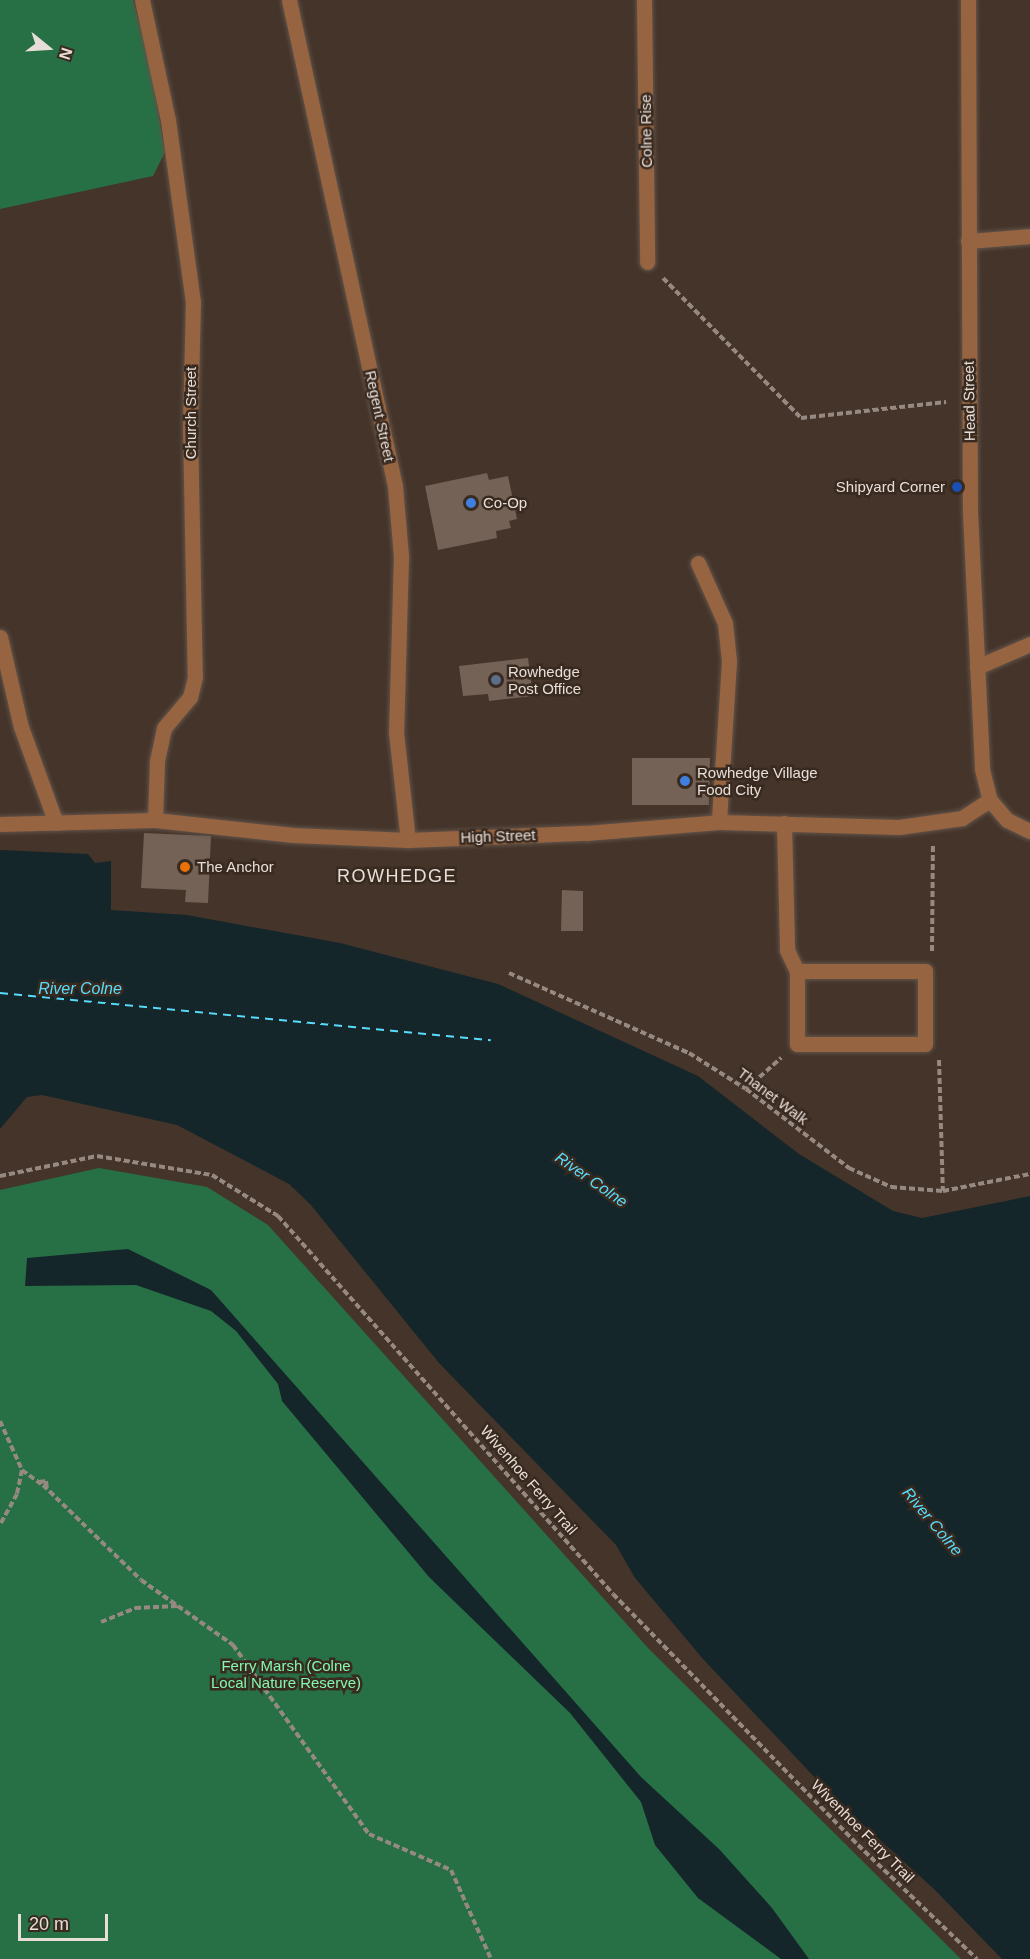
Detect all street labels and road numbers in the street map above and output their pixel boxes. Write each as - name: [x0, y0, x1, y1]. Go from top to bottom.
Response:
- street label: Colne Rise: [636, 94, 656, 168]
- street label: Head Street: [959, 361, 979, 441]
- street label: Church Street: [182, 367, 200, 459]
- street label: Regent Street: [362, 369, 398, 463]
- street label: High Street: [460, 826, 536, 846]
- street label: Thanet Walk: [734, 1064, 812, 1128]
- street label: Wivenhoe Ferry Trail: [477, 1422, 581, 1538]
- street label: Wivenhoe Ferry Trail: [808, 1776, 918, 1886]

